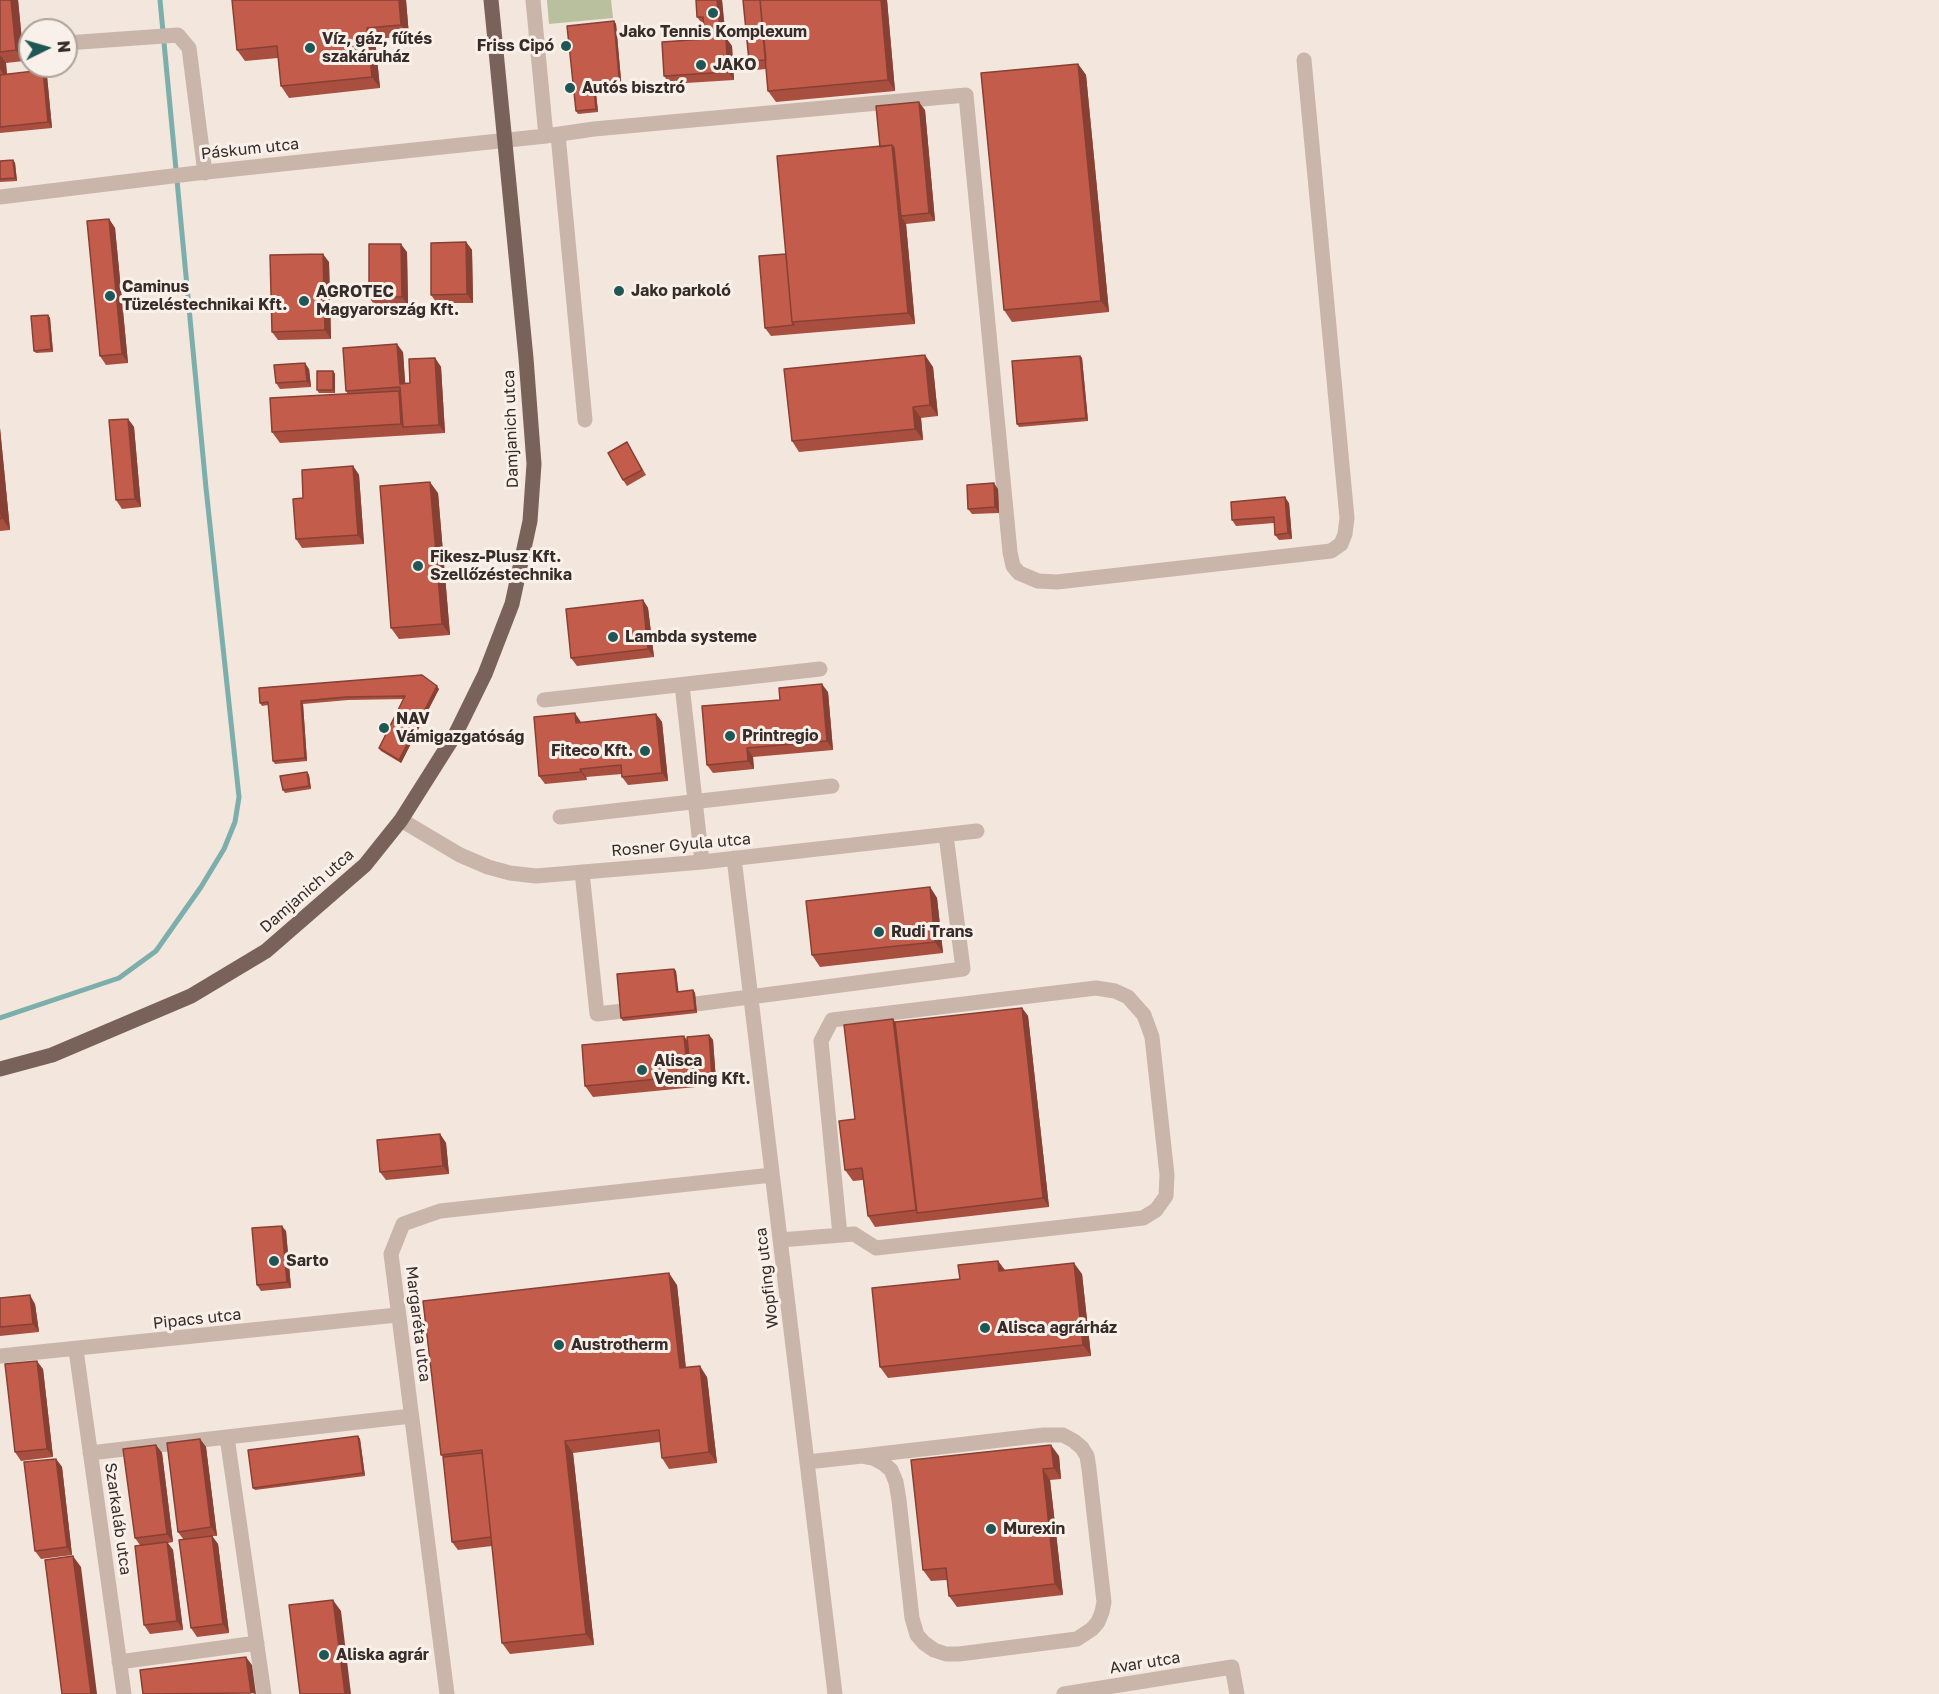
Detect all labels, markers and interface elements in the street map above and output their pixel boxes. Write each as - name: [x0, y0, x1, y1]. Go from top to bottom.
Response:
- marker: Jako Tennis Komplexum: [706, 6, 720, 20]
- north arrow: [18, 18, 78, 78]
- place label: Jako Tennis Komplexum: [619, 22, 807, 42]
- place label: Víz, gáz, fűtés szakáruház: [322, 29, 432, 67]
- place label: Friss Cipó: [477, 36, 554, 56]
- marker: Friss Cipó: [559, 39, 573, 53]
- text: N: [53, 40, 74, 54]
- marker: Víz, gáz, fűtés szakáruház: [303, 41, 317, 55]
- place label: JAKO: [713, 55, 757, 75]
- marker: JAKO: [694, 58, 708, 72]
- place label: Autós bisztró: [582, 78, 685, 98]
- marker: Autós bisztró: [563, 81, 577, 95]
- street label: Páskum utca: [200, 134, 300, 164]
- place label: Caminus Tüzeléstechnikai Kft.: [122, 277, 287, 315]
- place label: Jako parkoló: [631, 281, 731, 301]
- place label: AGROTEC Magyarország Kft.: [316, 282, 459, 320]
- marker: Jako parkoló: [612, 284, 626, 298]
- marker: Caminus Tüzeléstechnikai Kft.: [103, 289, 117, 303]
- marker: AGROTEC Magyarország Kft.: [297, 294, 311, 308]
- street label: Damjanich utca: [499, 370, 523, 488]
- place label: Fikesz-Plusz Kft. Szellőzéstechnika: [430, 547, 572, 585]
- marker: Fikesz-Plusz Kft. Szellőzéstechnika: [411, 559, 425, 573]
- place label: Lambda systeme: [625, 627, 757, 647]
- marker: Lambda systeme: [606, 630, 620, 644]
- place label: NAV Vámigazgatóság: [396, 709, 524, 747]
- marker: NAV Vámigazgatóság: [377, 721, 391, 735]
- place label: Printregio: [742, 726, 819, 746]
- marker: Printregio: [723, 729, 737, 743]
- place label: Fiteco Kft.: [551, 741, 633, 761]
- marker: Fiteco Kft.: [638, 744, 652, 758]
- street label: Rosner Gyula utca: [610, 829, 752, 861]
- street label: Damjanich utca: [256, 845, 358, 937]
- place label: Rudi Trans: [891, 922, 973, 942]
- marker: Rudi Trans: [872, 925, 886, 939]
- place label: Alisca Vending Kft.: [654, 1051, 751, 1089]
- marker: Alisca Vending Kft.: [635, 1063, 649, 1077]
- street label: Wopfing utca: [751, 1226, 783, 1330]
- place label: Sarto: [286, 1251, 329, 1271]
- marker: Sarto: [267, 1254, 281, 1268]
- street label: Margaréta utca: [401, 1265, 435, 1383]
- street label: Pipacs utca: [152, 1305, 242, 1333]
- place label: Alisca agrárház: [997, 1318, 1117, 1338]
- marker: Alisca agrárház: [978, 1321, 992, 1335]
- place label: Austrotherm: [571, 1335, 668, 1355]
- marker: Austrotherm: [552, 1338, 566, 1352]
- street label: Szarkaláb utca: [101, 1462, 135, 1576]
- place label: Murexin: [1003, 1519, 1065, 1539]
- marker: Murexin: [984, 1522, 998, 1536]
- place label: Aliska agrár: [336, 1645, 429, 1665]
- marker: Aliska agrár: [317, 1648, 331, 1662]
- street label: Avar utca: [1108, 1648, 1182, 1678]

